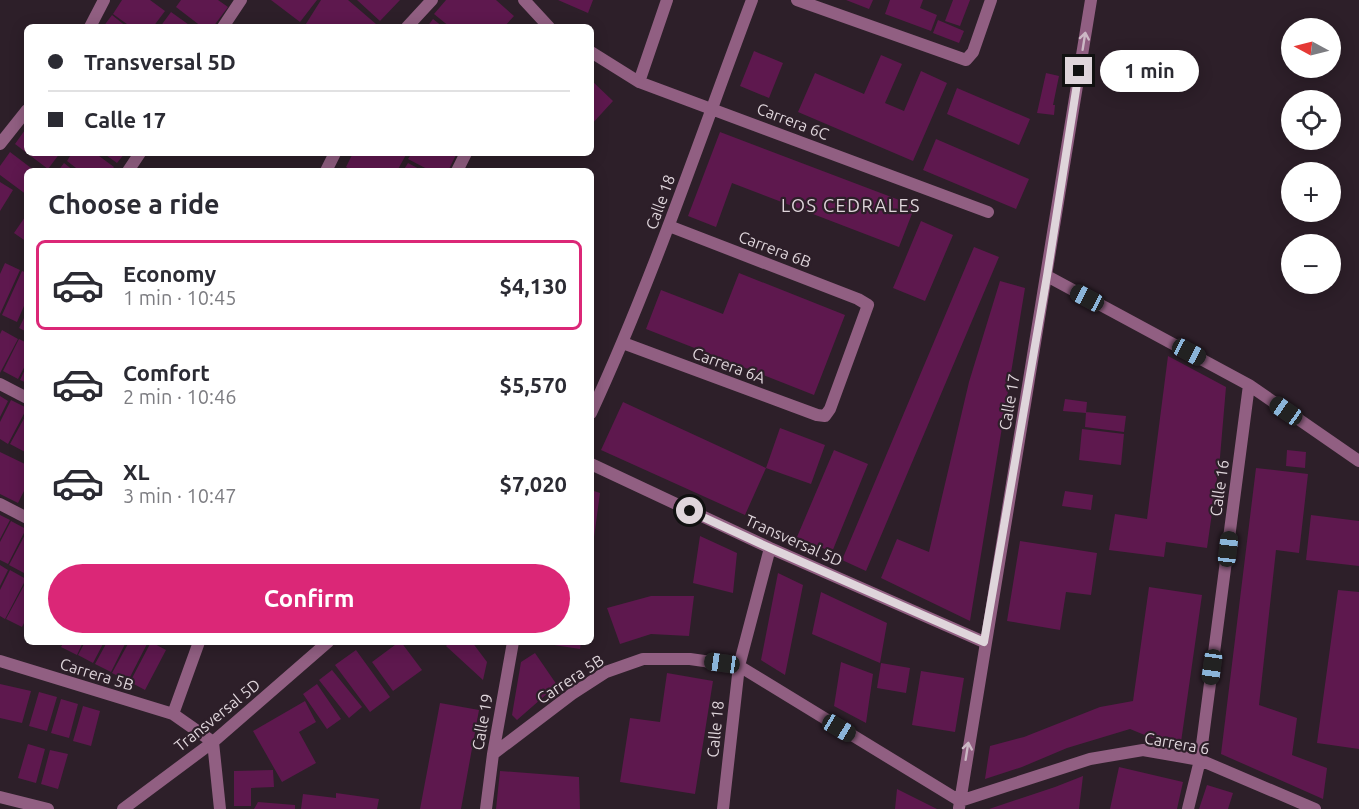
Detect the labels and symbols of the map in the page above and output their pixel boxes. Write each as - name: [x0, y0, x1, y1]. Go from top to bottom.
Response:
- north arrow: [1281, 18, 1341, 78]
- one-way arrow: [1079, 31, 1090, 51]
- callout: 1 min: [1100, 50, 1199, 92]
- route end: [1065, 57, 1092, 84]
- street label: Carrera 6C: [754, 99, 832, 143]
- street label: Calle 18: [642, 172, 678, 232]
- district label: LOS CEDRALES: [781, 195, 921, 215]
- street label: Carrera 6B: [736, 227, 814, 271]
- car: [1067, 282, 1107, 314]
- car: [1169, 336, 1209, 368]
- street label: Carrera 6A: [690, 343, 769, 387]
- street label: Calle 17: [995, 372, 1023, 432]
- car: [1266, 393, 1306, 429]
- street label: Calle 16: [1206, 459, 1232, 517]
- route start: [676, 497, 703, 524]
- street label: Transversal 5D: [742, 510, 846, 570]
- car: [1217, 530, 1239, 568]
- car: [1201, 648, 1223, 686]
- street label: Carrera 5B: [533, 651, 607, 707]
- car: [703, 652, 741, 674]
- street label: Carrera 5B: [58, 654, 136, 694]
- street label: Transversal 5D: [171, 675, 263, 755]
- street label: Calle 19: [468, 692, 496, 752]
- street label: Calle 18: [703, 700, 727, 758]
- car: [819, 711, 859, 745]
- street label: Carrera 6: [1143, 728, 1211, 758]
- one-way arrow: [962, 742, 973, 762]

